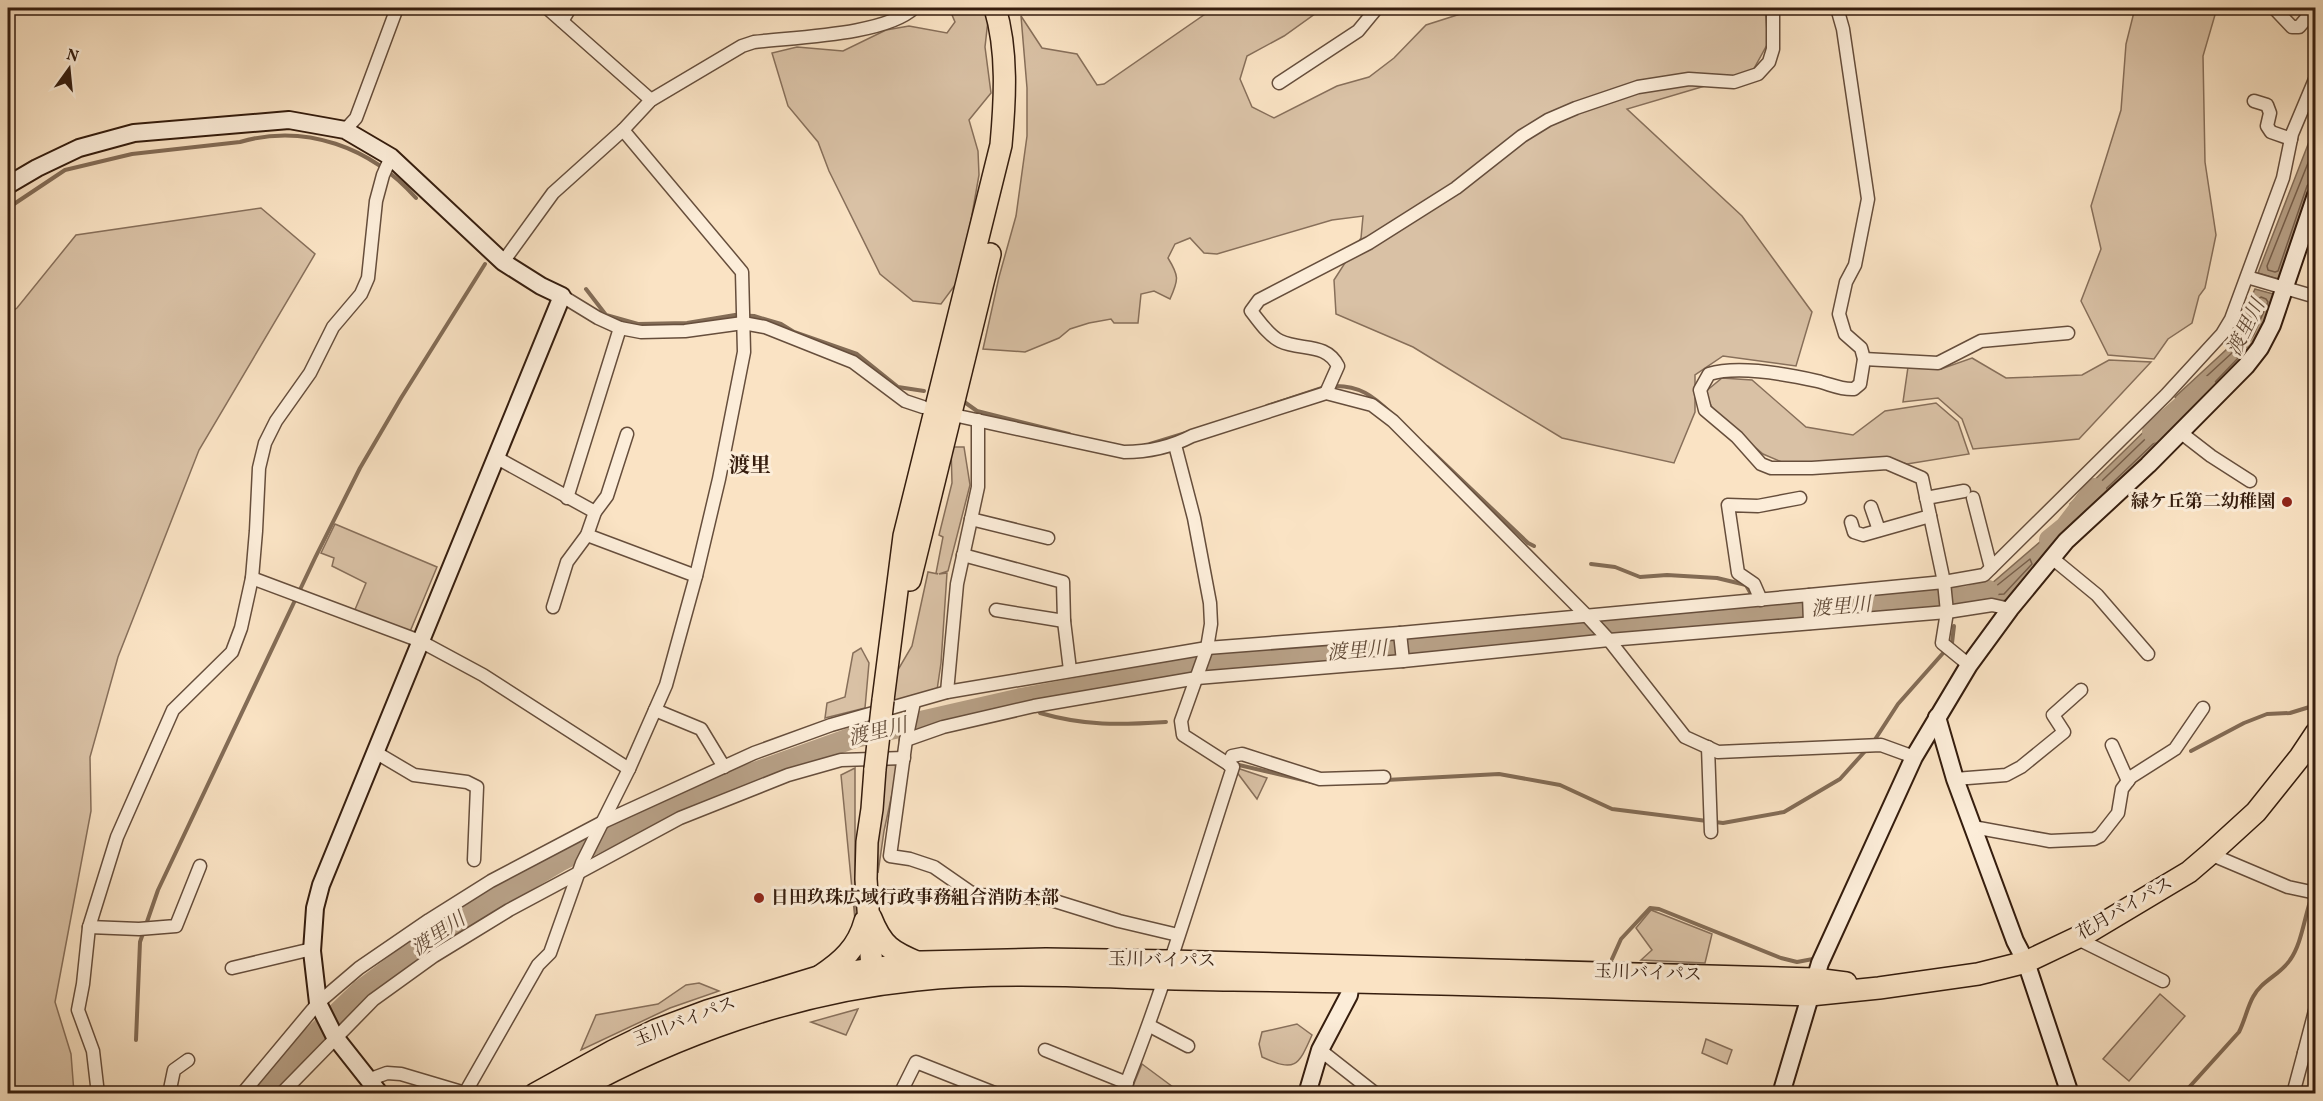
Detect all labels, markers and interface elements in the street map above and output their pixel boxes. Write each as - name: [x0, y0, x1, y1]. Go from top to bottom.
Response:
- north arrow: [39, 39, 99, 99]
- text: N: [64, 44, 81, 69]
- water label: 渡里川: [2221, 293, 2274, 361]
- district label: 渡里: [729, 452, 771, 481]
- place label: 緑ケ丘第二幼稚園: [2131, 490, 2275, 515]
- marker: 緑ケ丘第二幼稚園: [2280, 495, 2294, 509]
- water label: 渡里川: [1810, 591, 1874, 625]
- water label: 渡里川: [1326, 635, 1390, 669]
- water label: 渡里川: [846, 712, 912, 754]
- street label: 花月バイパス: [2072, 871, 2178, 947]
- place label: 日田玖珠広域行政事務組合消防本部: [771, 886, 1059, 911]
- marker: 日田玖珠広域行政事務組合消防本部: [752, 891, 766, 905]
- water label: 渡里川: [406, 905, 473, 963]
- street label: 玉川バイパス: [1108, 948, 1216, 974]
- street label: 玉川バイパス: [1594, 960, 1702, 988]
- street label: 玉川バイパス: [630, 991, 740, 1053]

